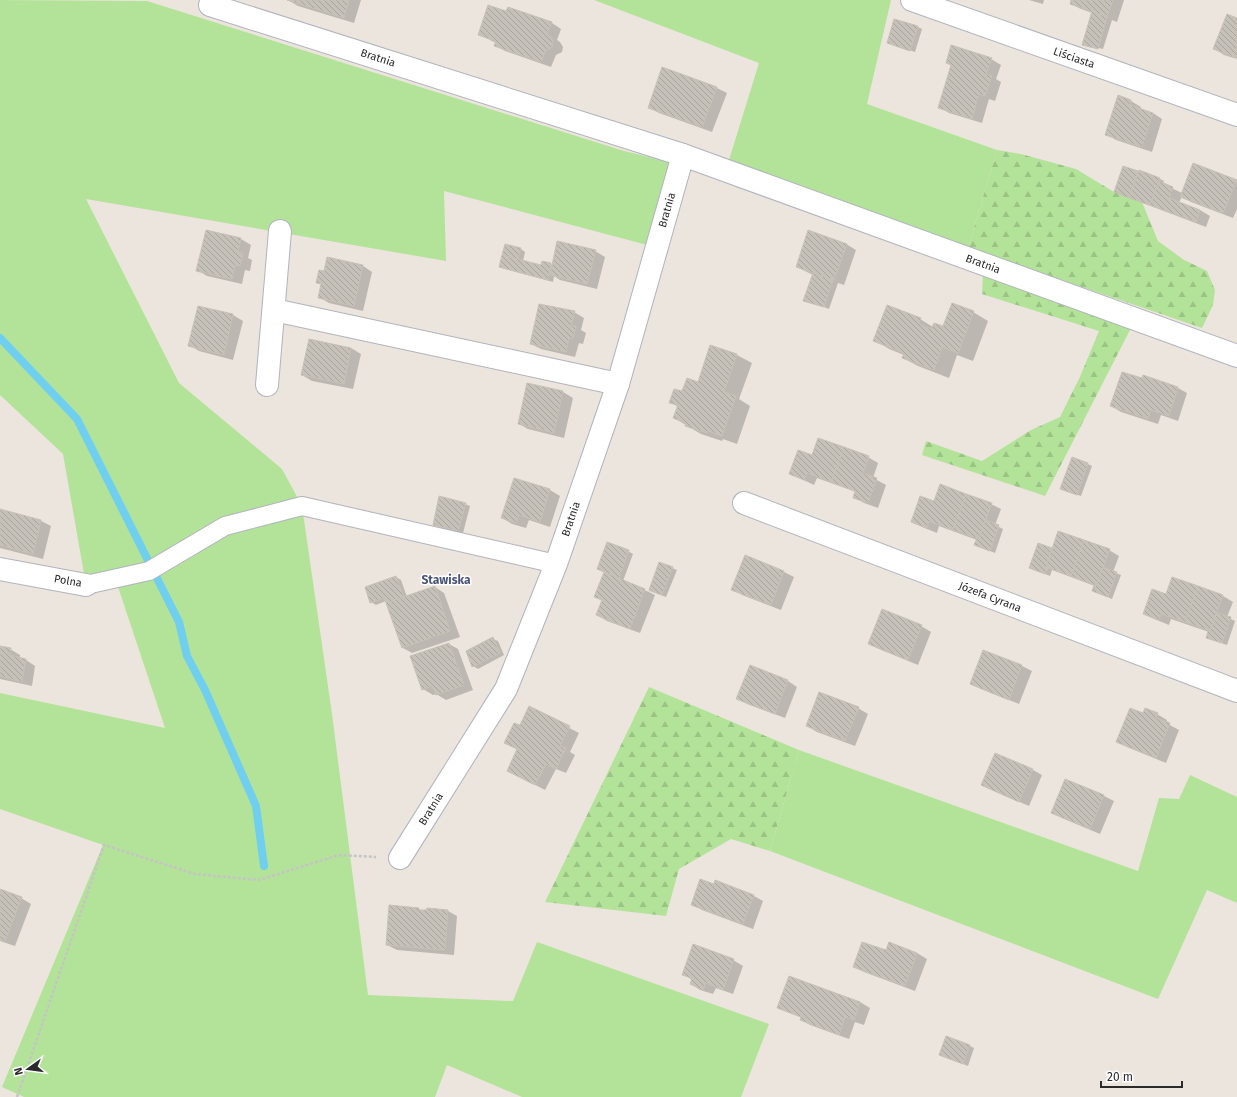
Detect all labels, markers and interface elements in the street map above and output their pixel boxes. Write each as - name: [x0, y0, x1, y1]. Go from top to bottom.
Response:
- street label: Liściasta: [1052, 45, 1096, 71]
- street label: Bratnia: [359, 46, 397, 70]
- street label: Bratnia: [656, 191, 678, 229]
- street label: Bratnia: [964, 252, 1002, 276]
- street label: Bratnia: [559, 500, 583, 538]
- street label: Polna: [53, 572, 83, 590]
- district label: Stawiska: [421, 573, 471, 587]
- street label: Józefa Cyrana: [957, 579, 1023, 615]
- street label: Bratnia: [416, 790, 446, 828]
- north arrow: [8, 1049, 48, 1089]
- scale bar: [1101, 1063, 1182, 1089]
- text: N: [12, 1066, 26, 1076]
- text: 20 m: [1107, 1070, 1133, 1084]

